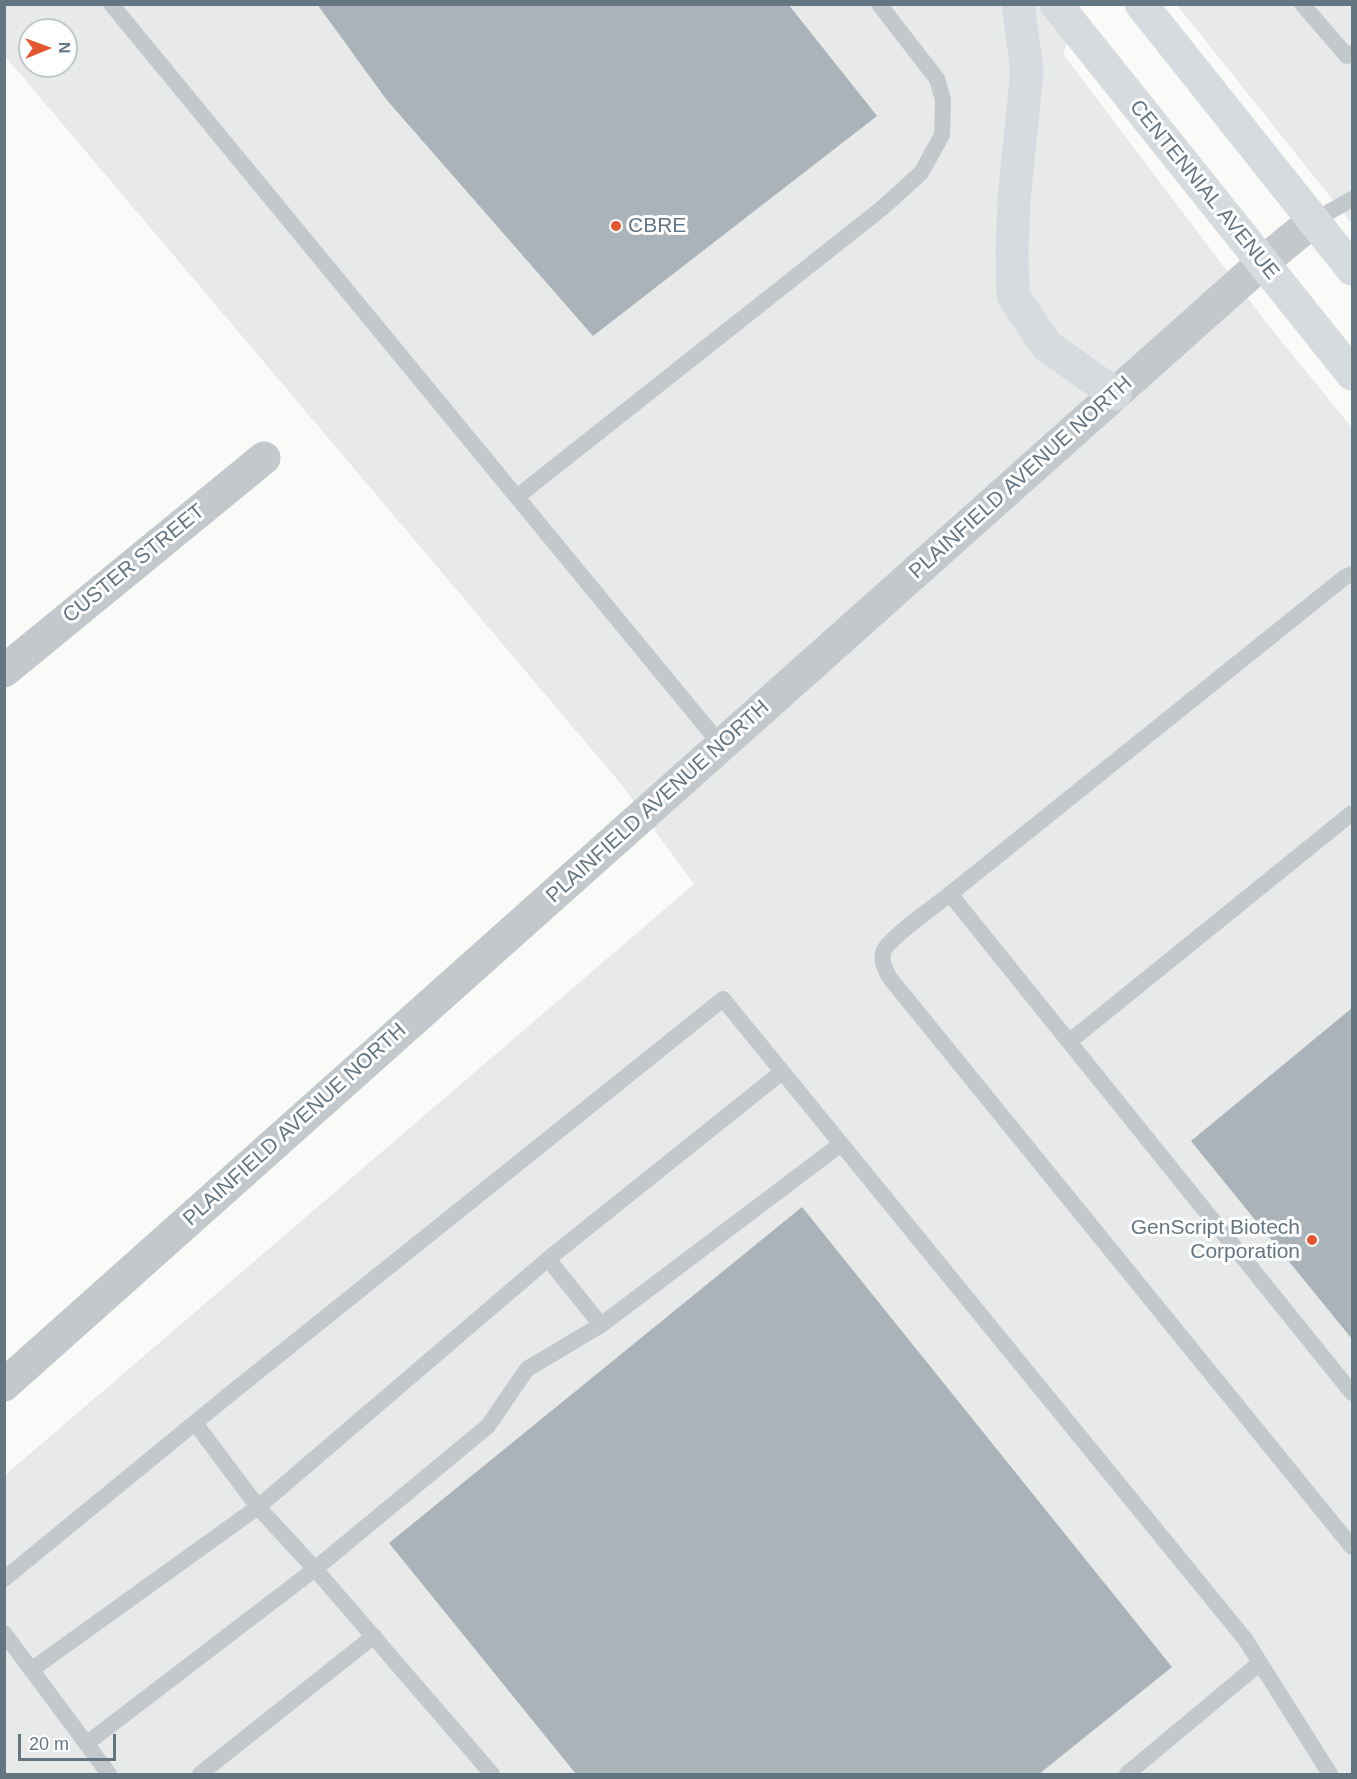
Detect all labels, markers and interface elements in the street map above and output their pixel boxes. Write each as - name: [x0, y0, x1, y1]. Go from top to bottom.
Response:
- north arrow: [18, 18, 78, 78]
- text: N: [56, 42, 73, 54]
- street label: CENTENNIAL AVENUE: [1124, 95, 1284, 285]
- place label: CBRE: [628, 213, 686, 239]
- marker: CBRE: [609, 219, 623, 233]
- street label: PLAINFIELD AVENUE NORTH: [904, 371, 1138, 585]
- street label: CUSTER STREET: [58, 499, 210, 629]
- street label: PLAINFIELD AVENUE NORTH: [541, 695, 775, 909]
- street label: PLAINFIELD AVENUE NORTH: [178, 1018, 412, 1232]
- place label: GenScript Biotech Corporation: [1131, 1215, 1300, 1265]
- marker: GenScript Biotech Corporation: [1305, 1233, 1319, 1247]
- scale bar: [21, 1722, 118, 1760]
- text: 20 m: [29, 1734, 69, 1754]

